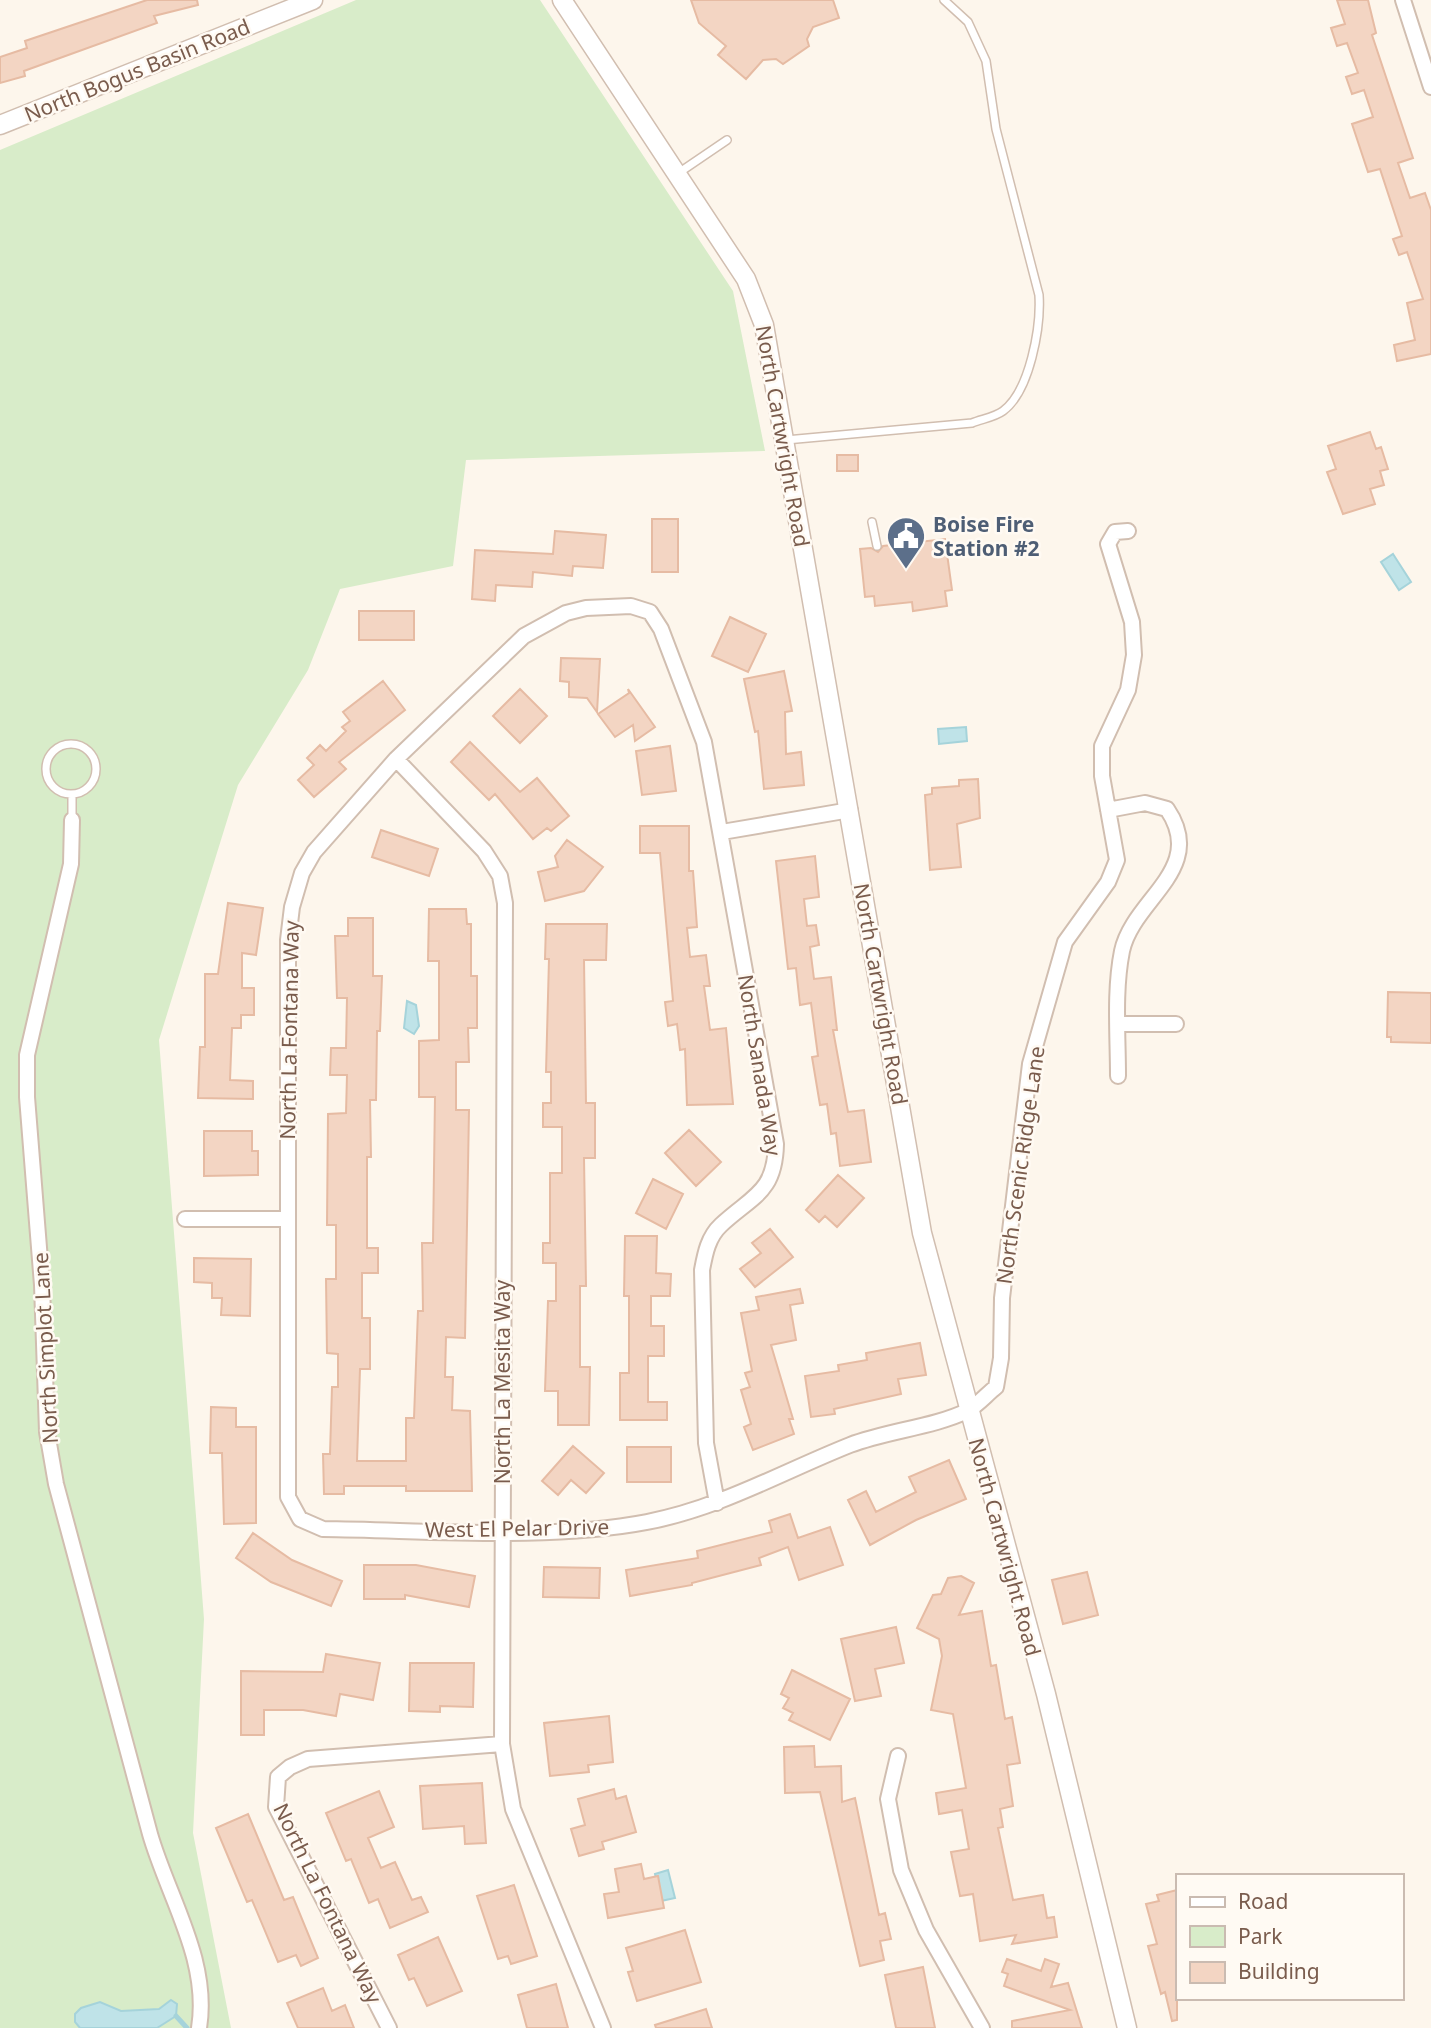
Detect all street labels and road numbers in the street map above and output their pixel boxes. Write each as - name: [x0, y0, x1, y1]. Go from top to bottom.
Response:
- street label: North Bogus Basin Road: [20, 12, 254, 128]
- street label: North Cartwright Road: [750, 323, 816, 549]
- street label: North Cartwright Road: [848, 881, 914, 1107]
- street label: North La Fontana Way: [273, 920, 305, 1140]
- street label: North Sanada Way: [732, 972, 788, 1158]
- street label: North Scenic Ridge Lane: [989, 1044, 1051, 1286]
- street label: North Simplot Lane: [26, 1252, 64, 1444]
- street label: North La Mesita Way: [488, 1280, 516, 1484]
- street label: North Cartwright Road: [962, 1435, 1048, 1659]
- street label: West El Pelar Drive: [425, 1512, 609, 1544]
- street label: North La Fontana Way: [267, 1798, 389, 2008]

